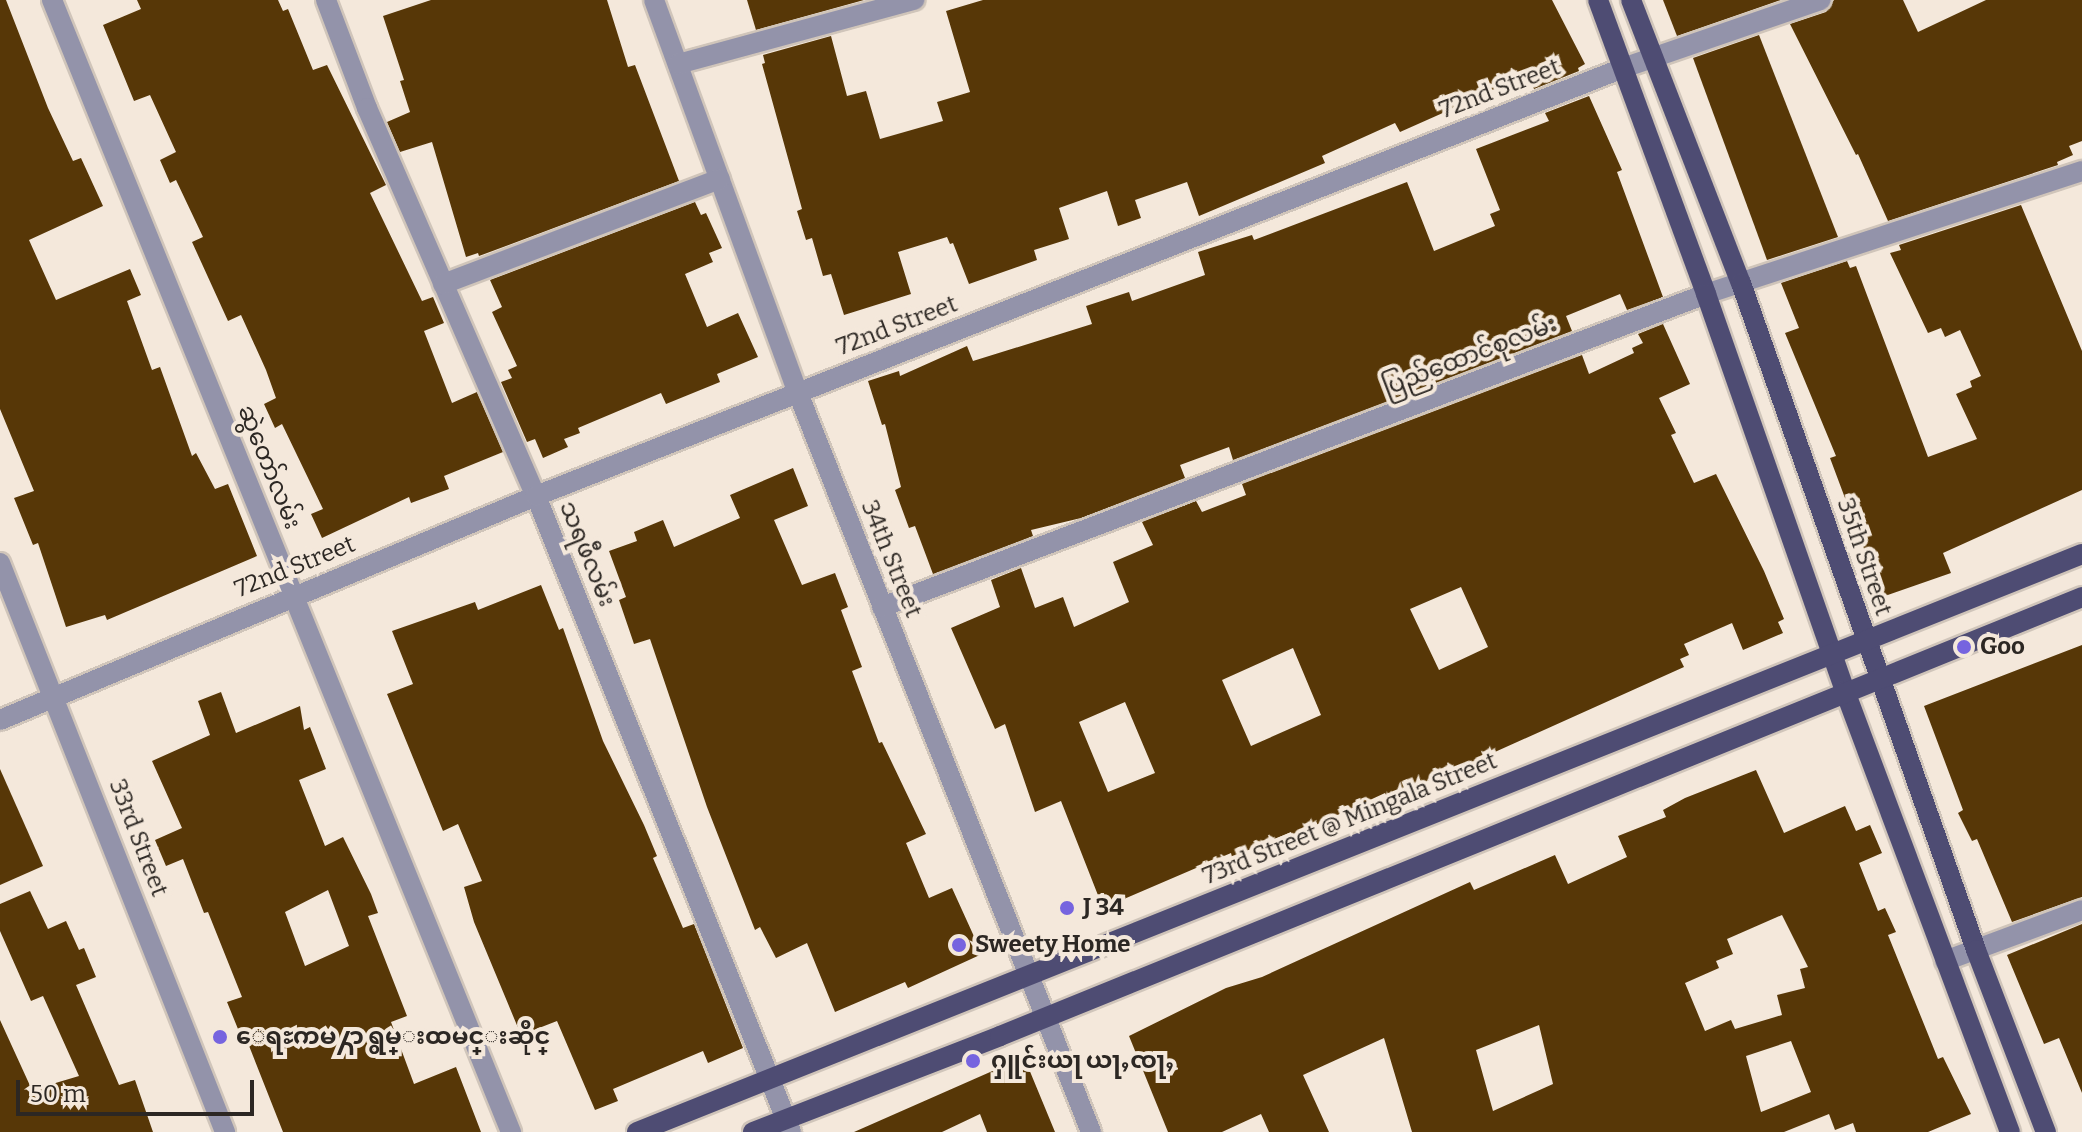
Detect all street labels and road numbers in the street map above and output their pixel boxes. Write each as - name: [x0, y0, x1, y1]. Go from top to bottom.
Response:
- street label: 72nd Street: [1436, 53, 1564, 125]
- street label: 72nd Street: [833, 290, 961, 362]
- street label: ပြည်ထောင်စုလမ်း: [1379, 310, 1561, 402]
- street label: ဆွဲတော်လမ်း: [231, 401, 307, 533]
- street label: 35th Street: [1830, 494, 1898, 620]
- street label: 34th Street: [854, 496, 928, 622]
- street label: သရဖီလမ်း: [553, 497, 621, 611]
- street label: 72nd Street: [231, 530, 359, 604]
- street label: 73rd Street @ Mingala Street: [1199, 747, 1501, 891]
- street label: 33rd Street: [102, 775, 174, 901]

